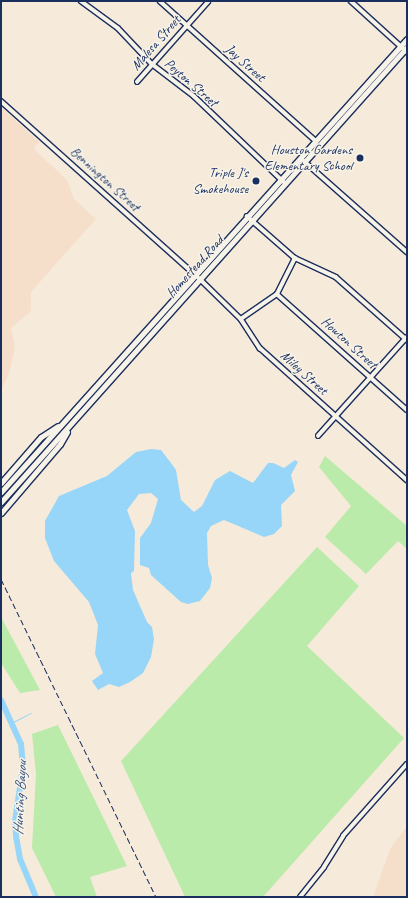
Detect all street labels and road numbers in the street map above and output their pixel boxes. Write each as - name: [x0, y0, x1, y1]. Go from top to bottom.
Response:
- street label: Malesa Street: [128, 12, 184, 74]
- street label: Jay Street: [221, 40, 269, 86]
- street label: Peyton Street: [161, 55, 221, 111]
- street label: Bennington Street: [67, 143, 143, 215]
- street label: Homestead Road: [163, 233, 227, 301]
- street label: Howton Street: [317, 313, 381, 373]
- street label: Miley Street: [277, 347, 331, 399]

